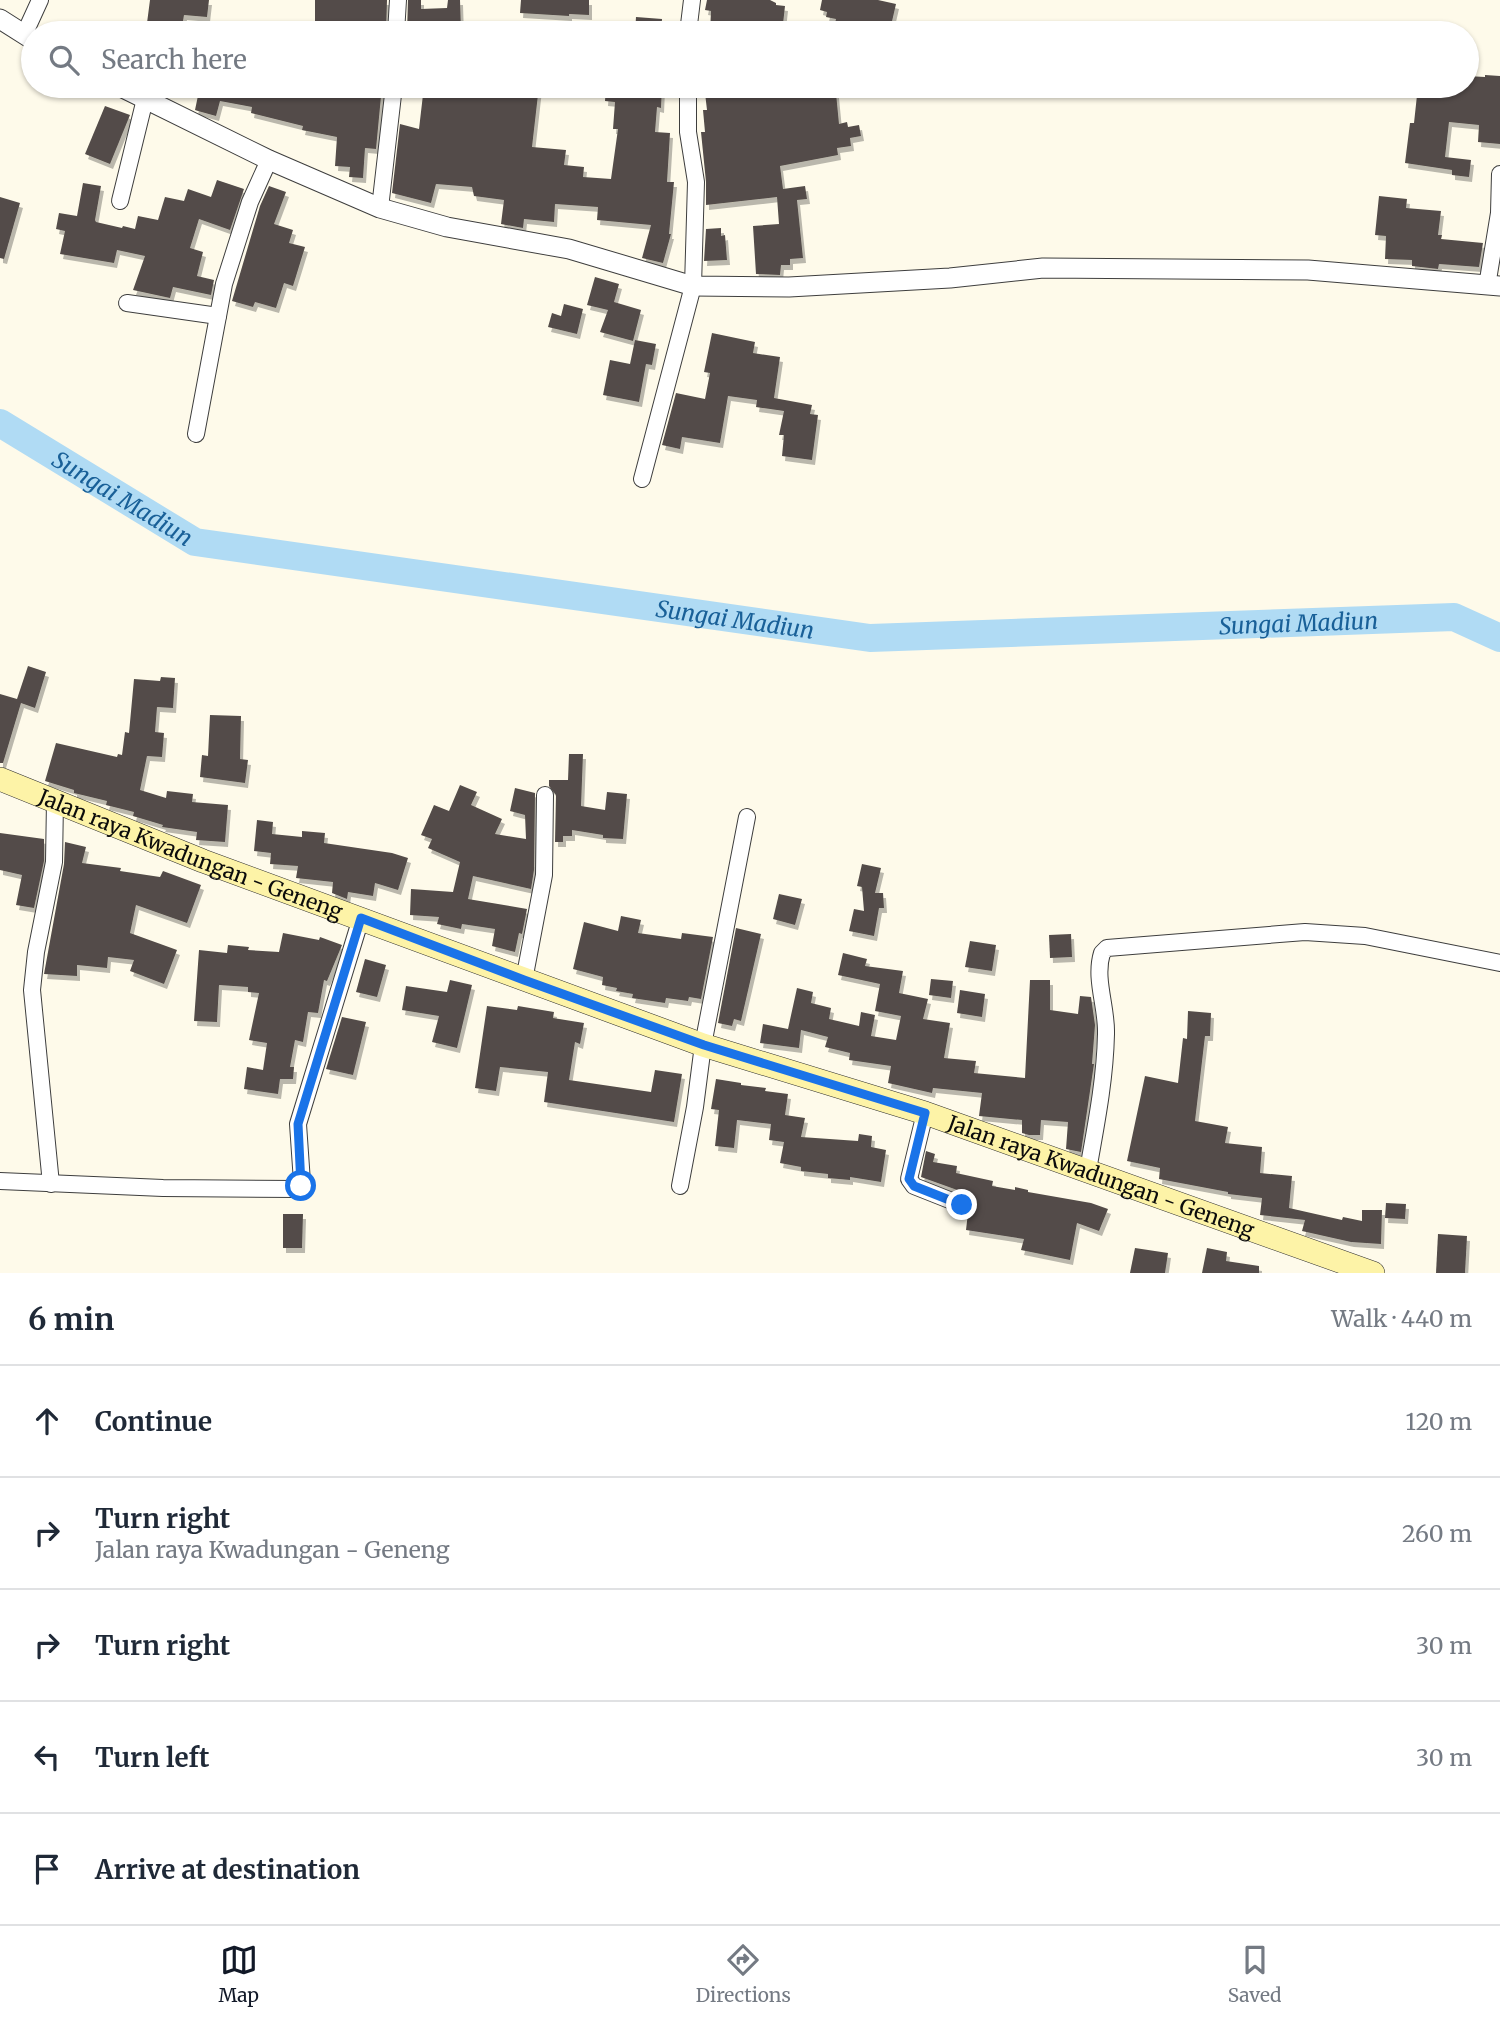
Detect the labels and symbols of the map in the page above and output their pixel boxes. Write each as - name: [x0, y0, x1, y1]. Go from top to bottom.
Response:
- water label: Sungai Madiun: [47, 444, 198, 552]
- water label: Sungai Madiun: [654, 593, 816, 644]
- water label: Sungai Madiun: [1218, 605, 1379, 640]
- street label: Jalan raya Kwadungan - Geneng: [34, 782, 347, 925]
- street label: Jalan raya Kwadungan - Geneng: [943, 1108, 1259, 1243]
- route start: [285, 1170, 316, 1201]
- route end: [946, 1189, 977, 1220]

